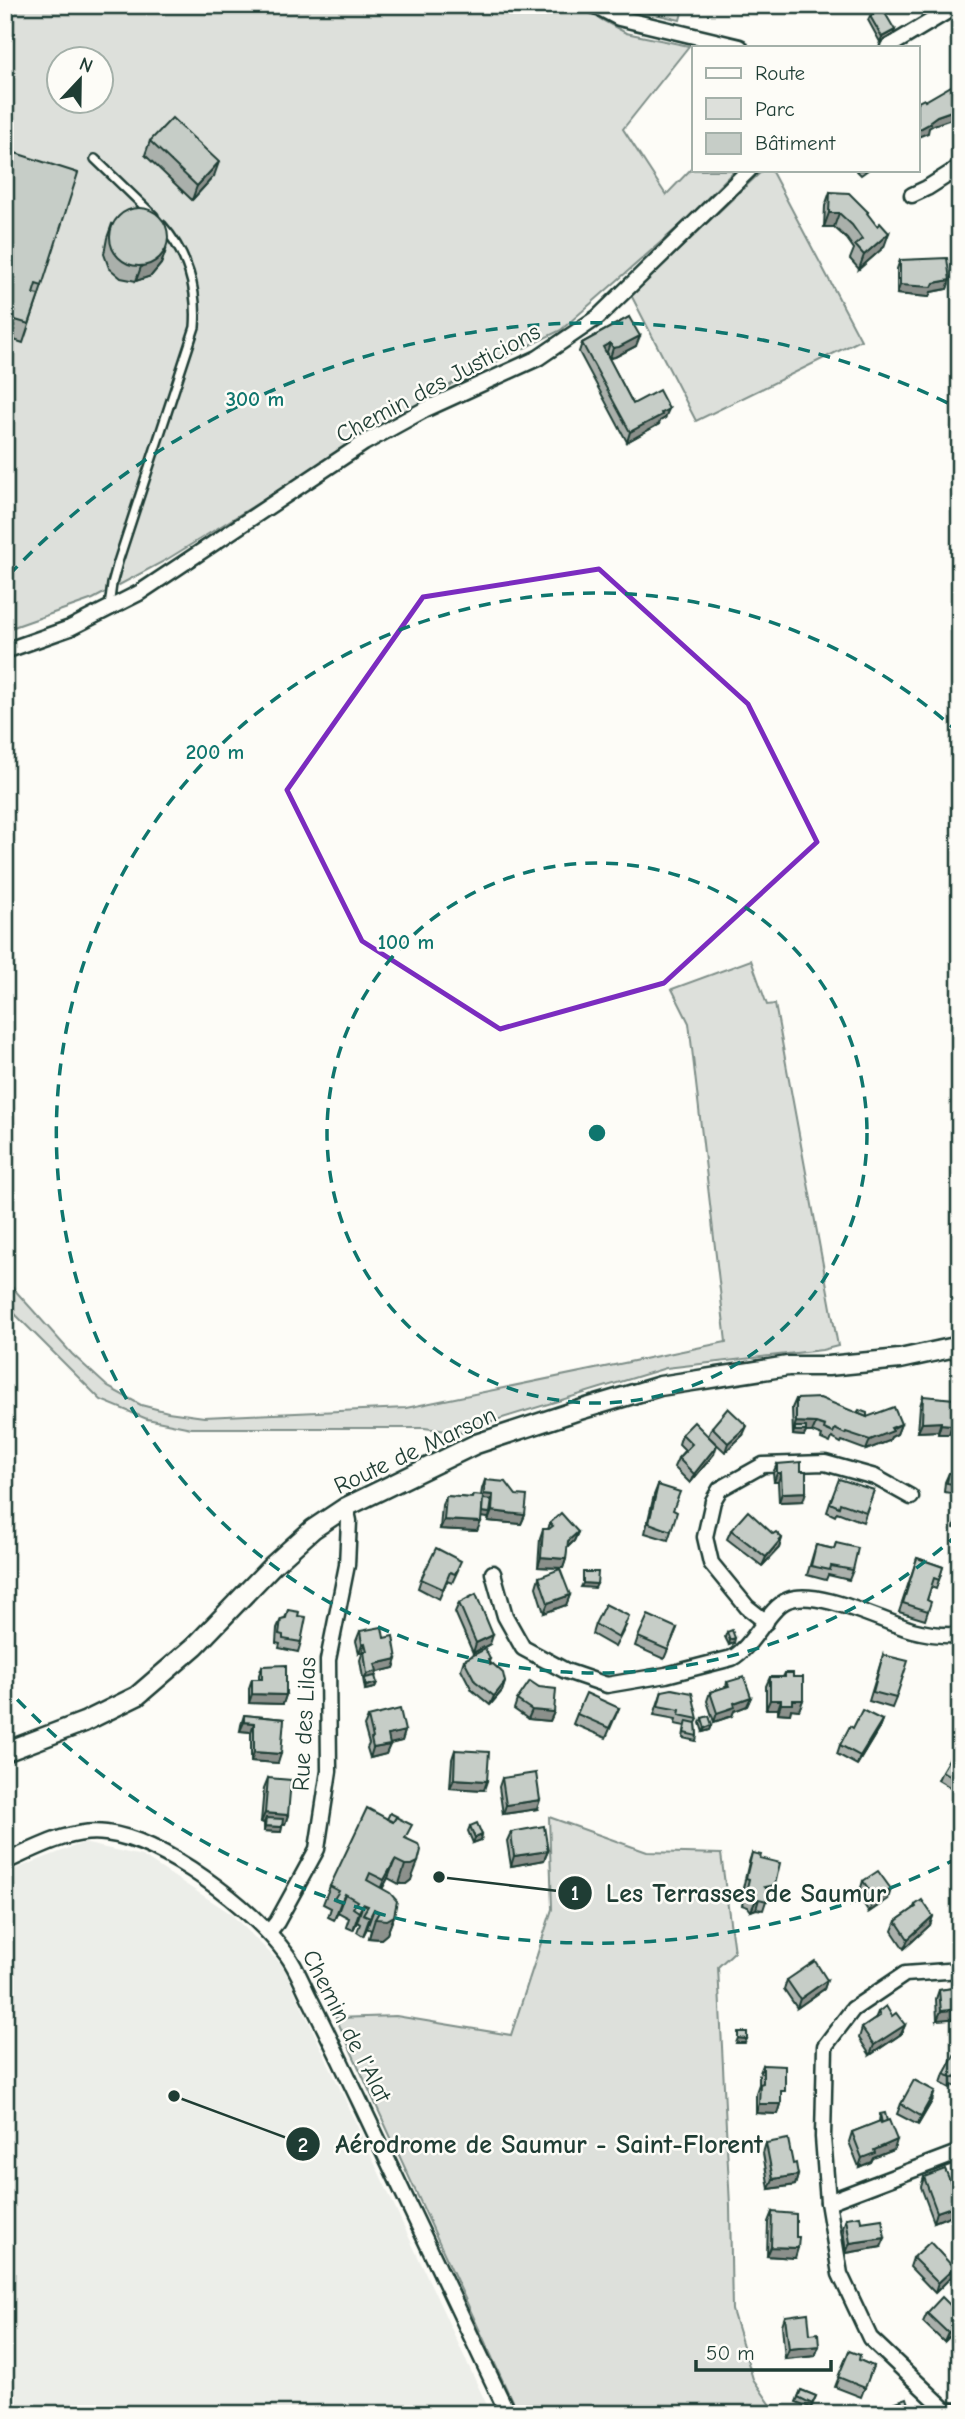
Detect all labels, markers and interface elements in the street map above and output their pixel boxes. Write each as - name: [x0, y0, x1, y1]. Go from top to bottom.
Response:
- north arrow: [46, 46, 116, 116]
- legend: [692, 46, 920, 172]
- text: N: [76, 53, 96, 78]
- text: Route: [755, 61, 805, 85]
- text: Parc: [755, 97, 795, 121]
- text: Bâtiment: [755, 131, 836, 155]
- street label: Chemin des Justicions: [331, 317, 545, 449]
- text: 300 m: [226, 387, 284, 411]
- text: 200 m: [186, 740, 244, 764]
- text: 100 m: [378, 930, 434, 954]
- centre of rings: [585, 1121, 609, 1145]
- street label: Route de Marson: [329, 1400, 501, 1500]
- street label: Rue des Lilas: [287, 1656, 321, 1792]
- callout: Les Terrasses de Saumur: [557, 1869, 900, 1916]
- text: Les Terrasses de Saumur: [606, 1879, 887, 1909]
- text: 1: [571, 1881, 579, 1905]
- street label: Chemin de l'Alat: [297, 1945, 398, 2108]
- callout: Aérodrome de Saumur - Saint-Florent: [286, 2121, 776, 2168]
- text: Aérodrome de Saumur - Saint-Florent: [335, 2130, 763, 2160]
- text: 2: [298, 2133, 308, 2157]
- scale bar: [696, 2328, 830, 2372]
- text: 50 m: [706, 2341, 755, 2365]

